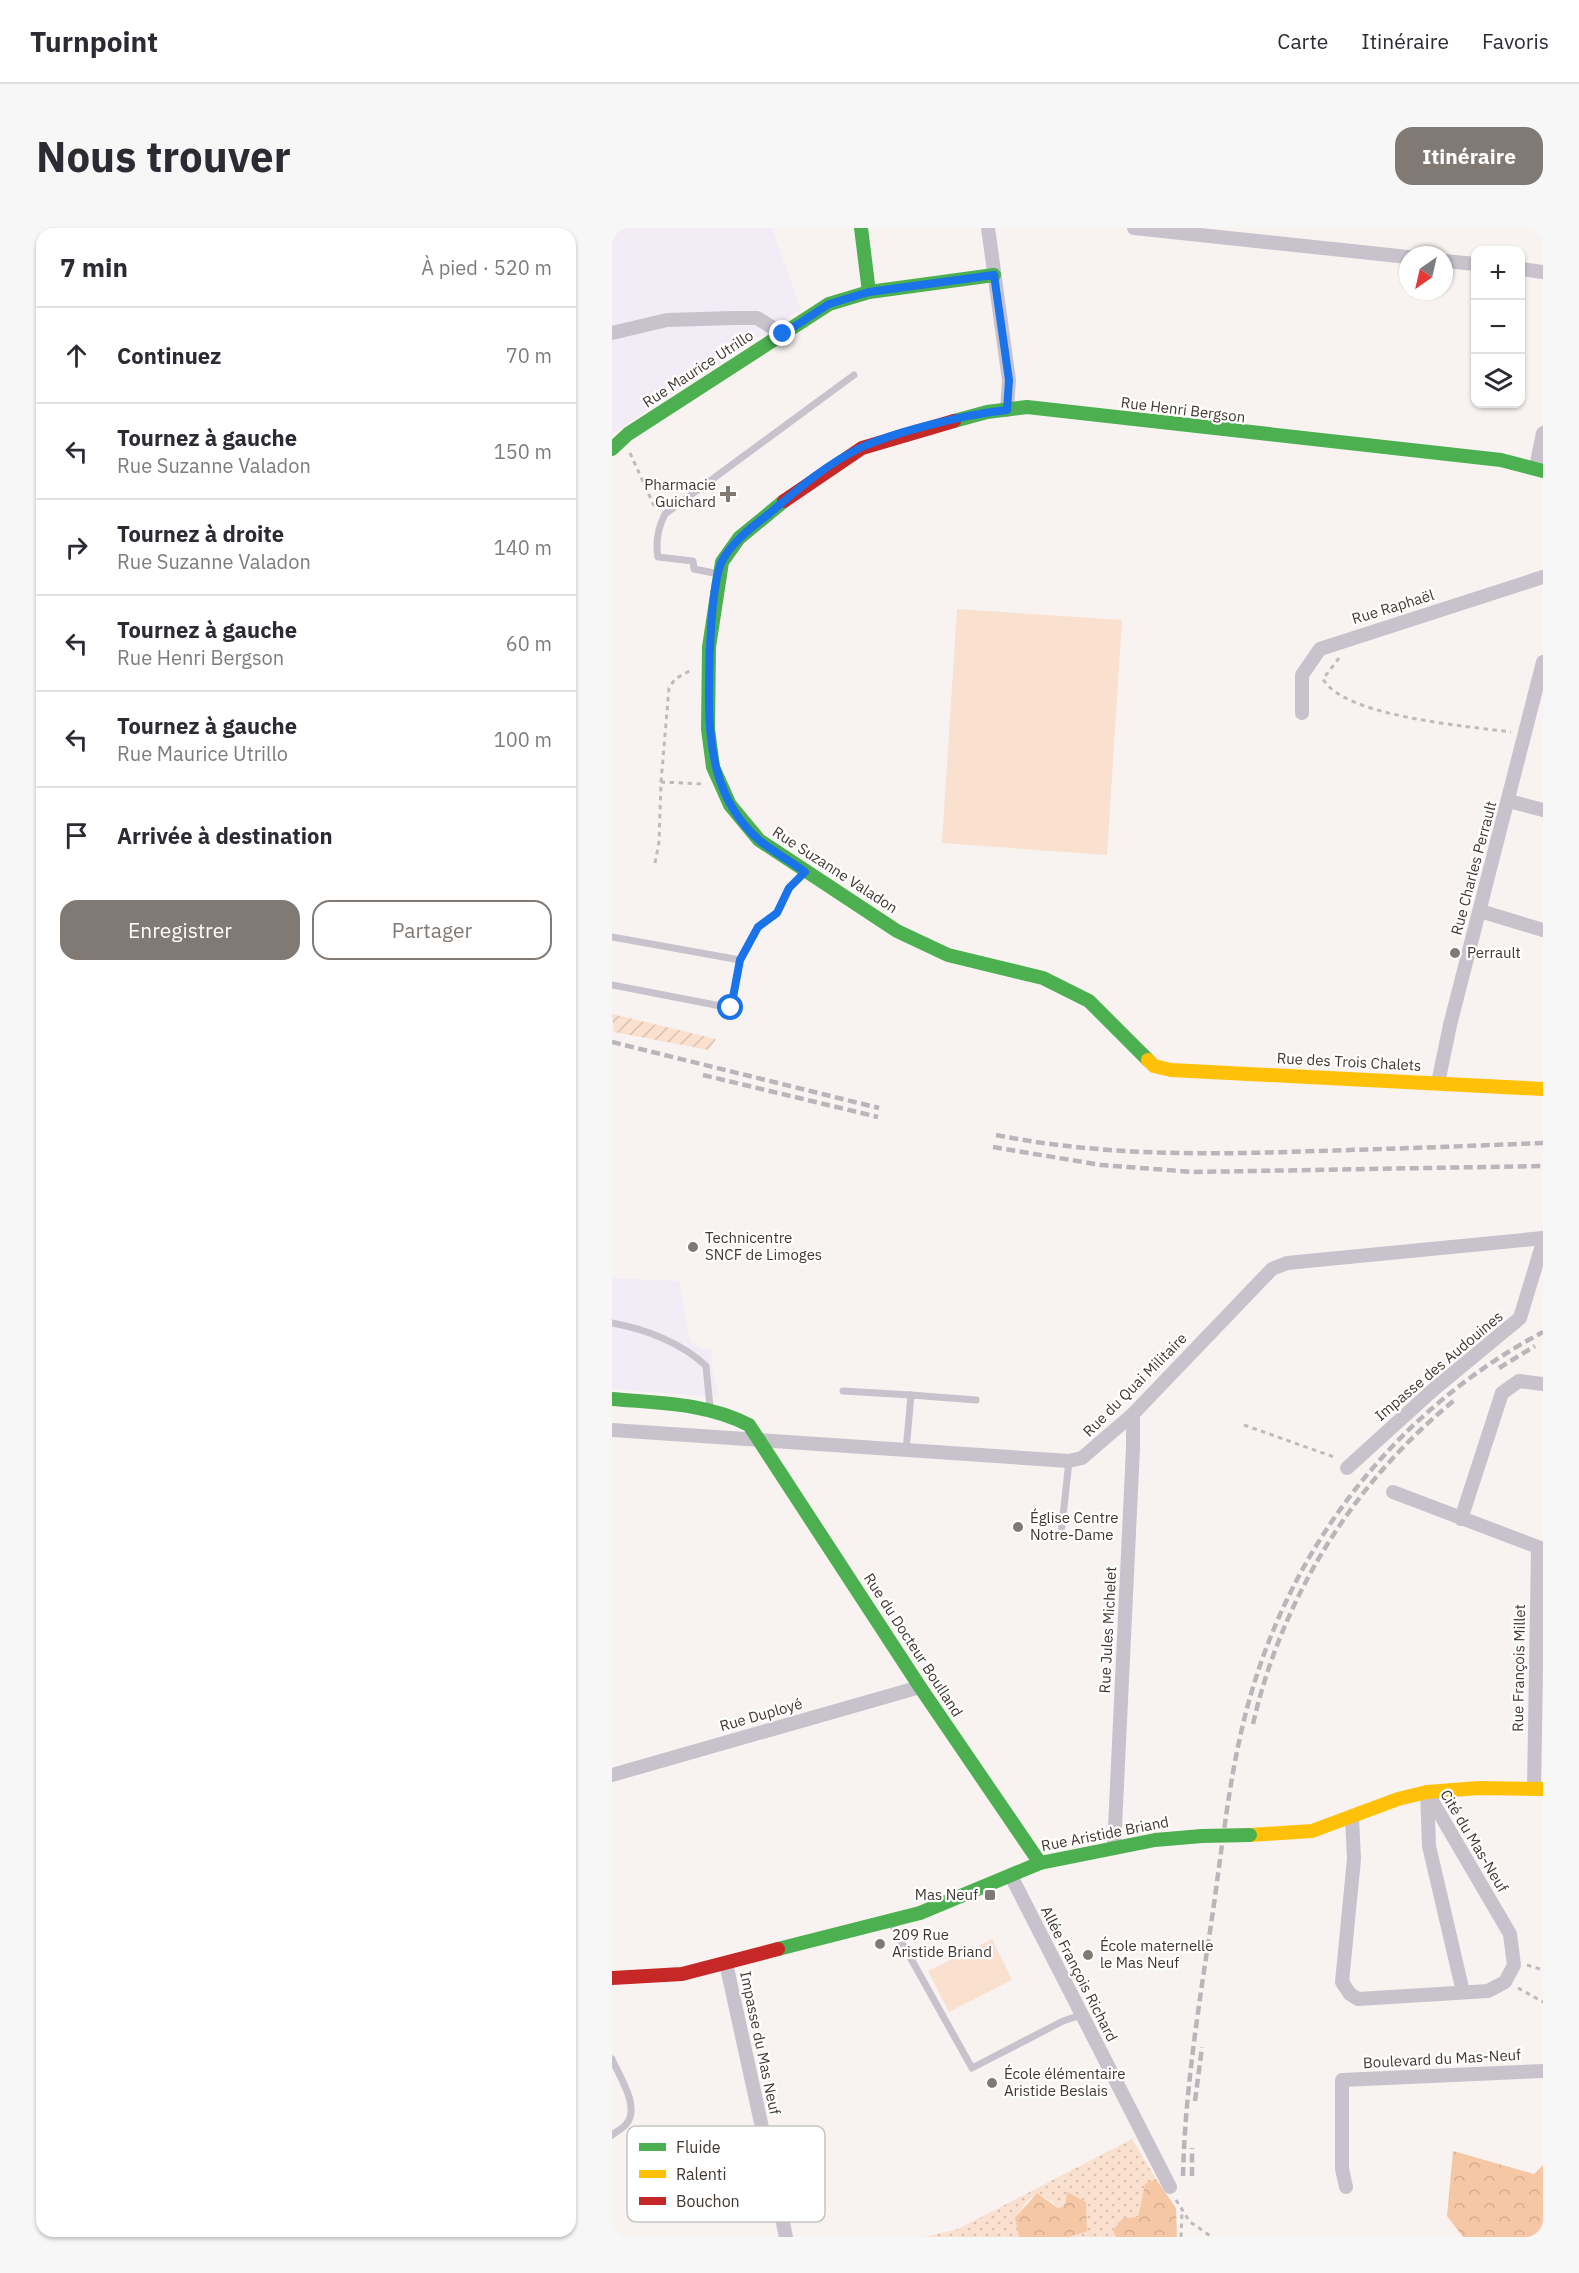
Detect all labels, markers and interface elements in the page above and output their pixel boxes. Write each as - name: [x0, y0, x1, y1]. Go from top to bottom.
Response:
- text: Turnpoint: [30, 23, 158, 60]
- text: Carte: [1277, 27, 1328, 55]
- text: Itinéraire: [1361, 27, 1449, 55]
- text: Favoris: [1482, 27, 1549, 55]
- button: Itinéraire: [1395, 127, 1543, 185]
- text: Nous trouver: [36, 129, 291, 184]
- north arrow: [1399, 246, 1453, 300]
- map controls: [1471, 246, 1525, 408]
- button: +: [1471, 246, 1525, 300]
- text: 7 min: [60, 250, 128, 284]
- text: À pied · 520 m: [421, 254, 552, 281]
- button: −: [1471, 300, 1525, 354]
- route end: [769, 320, 795, 346]
- street label: Rue Maurice Utrillo: [639, 326, 757, 411]
- icon: ahead: [60, 339, 93, 372]
- text: Continuez: [117, 341, 221, 370]
- text: 70 m: [506, 342, 552, 369]
- button: layers: [1471, 354, 1525, 408]
- street label: Rue Henri Bergson: [1120, 392, 1246, 427]
- text: Tournez à gauche: [117, 423, 297, 452]
- icon: left: [60, 435, 93, 468]
- text: 150 m: [494, 438, 552, 465]
- text: Rue Suzanne Valadon: [117, 452, 311, 479]
- place label: Pharmacie Guichard: [644, 475, 716, 511]
- marker: Pharmacie Guichard: [721, 487, 735, 501]
- text: Tournez à droite: [117, 519, 284, 548]
- icon: right: [60, 531, 93, 564]
- text: 140 m: [494, 534, 552, 561]
- text: Rue Suzanne Valadon: [117, 548, 311, 575]
- street label: Rue Raphaël: [1349, 585, 1436, 628]
- text: Tournez à gauche: [117, 615, 297, 644]
- icon: left: [60, 627, 93, 660]
- text: 60 m: [506, 630, 552, 657]
- text: Rue Henri Bergson: [117, 644, 284, 671]
- text: Tournez à gauche: [117, 711, 297, 740]
- icon: left: [60, 723, 93, 756]
- text: 100 m: [494, 726, 552, 753]
- text: Rue Maurice Utrillo: [117, 740, 288, 767]
- street label: Rue Charles Perrault: [1446, 799, 1501, 937]
- icon: arrive: [60, 819, 93, 852]
- text: Arrivée à destination: [117, 821, 333, 850]
- street label: Rue Suzanne Valadon: [769, 822, 901, 917]
- button: Enregistrer: [60, 900, 300, 960]
- button: Partager: [312, 900, 552, 960]
- place label: Perrault: [1467, 943, 1521, 962]
- marker: Perrault: [1448, 946, 1462, 960]
- route start: [717, 994, 743, 1020]
- street label: Rue des Trois Chalets: [1276, 1048, 1422, 1075]
- place label: Technicentre SNCF de Limoges: [705, 1228, 822, 1264]
- marker: Technicentre SNCF de Limoges: [686, 1240, 700, 1254]
- street label: Impasse des Audouines: [1371, 1306, 1507, 1425]
- street label: Rue du Quai Militaire: [1079, 1329, 1191, 1441]
- place label: Église Centre Notre-Dame: [1030, 1508, 1119, 1544]
- marker: Église Centre Notre-Dame: [1011, 1520, 1025, 1534]
- street label: Rue Jules Michelet: [1095, 1566, 1120, 1694]
- street label: Rue du Docteur Boulland: [860, 1569, 967, 1720]
- street label: Rue François Millet: [1508, 1604, 1529, 1732]
- street label: Rue Duployé: [717, 1694, 804, 1735]
- street label: Cité du Mas-Neuf: [1436, 1786, 1513, 1896]
- street label: Rue Aristide Briand: [1039, 1812, 1170, 1855]
- place label: Mas Neuf: [915, 1885, 978, 1904]
- marker: Mas Neuf: [983, 1888, 997, 1902]
- street label: Allée François Richard: [1037, 1903, 1122, 2045]
- place label: 209 Rue Aristide Briand: [892, 1925, 992, 1961]
- place label: École maternelle le Mas Neuf: [1100, 1936, 1213, 1972]
- marker: 209 Rue Aristide Briand: [873, 1937, 887, 1951]
- marker: École maternelle le Mas Neuf: [1081, 1948, 1095, 1962]
- street label: Impasse du Mas Neuf: [736, 1969, 785, 2116]
- street label: Boulevard du Mas-Neuf: [1363, 2045, 1522, 2072]
- place label: École élémentaire Aristide Beslais: [1004, 2064, 1125, 2100]
- marker: École élémentaire Aristide Beslais: [985, 2076, 999, 2090]
- legend: [627, 2126, 825, 2222]
- text: Fluide: [676, 2137, 721, 2157]
- text: Ralenti: [676, 2164, 726, 2184]
- text: Bouchon: [676, 2191, 740, 2211]

